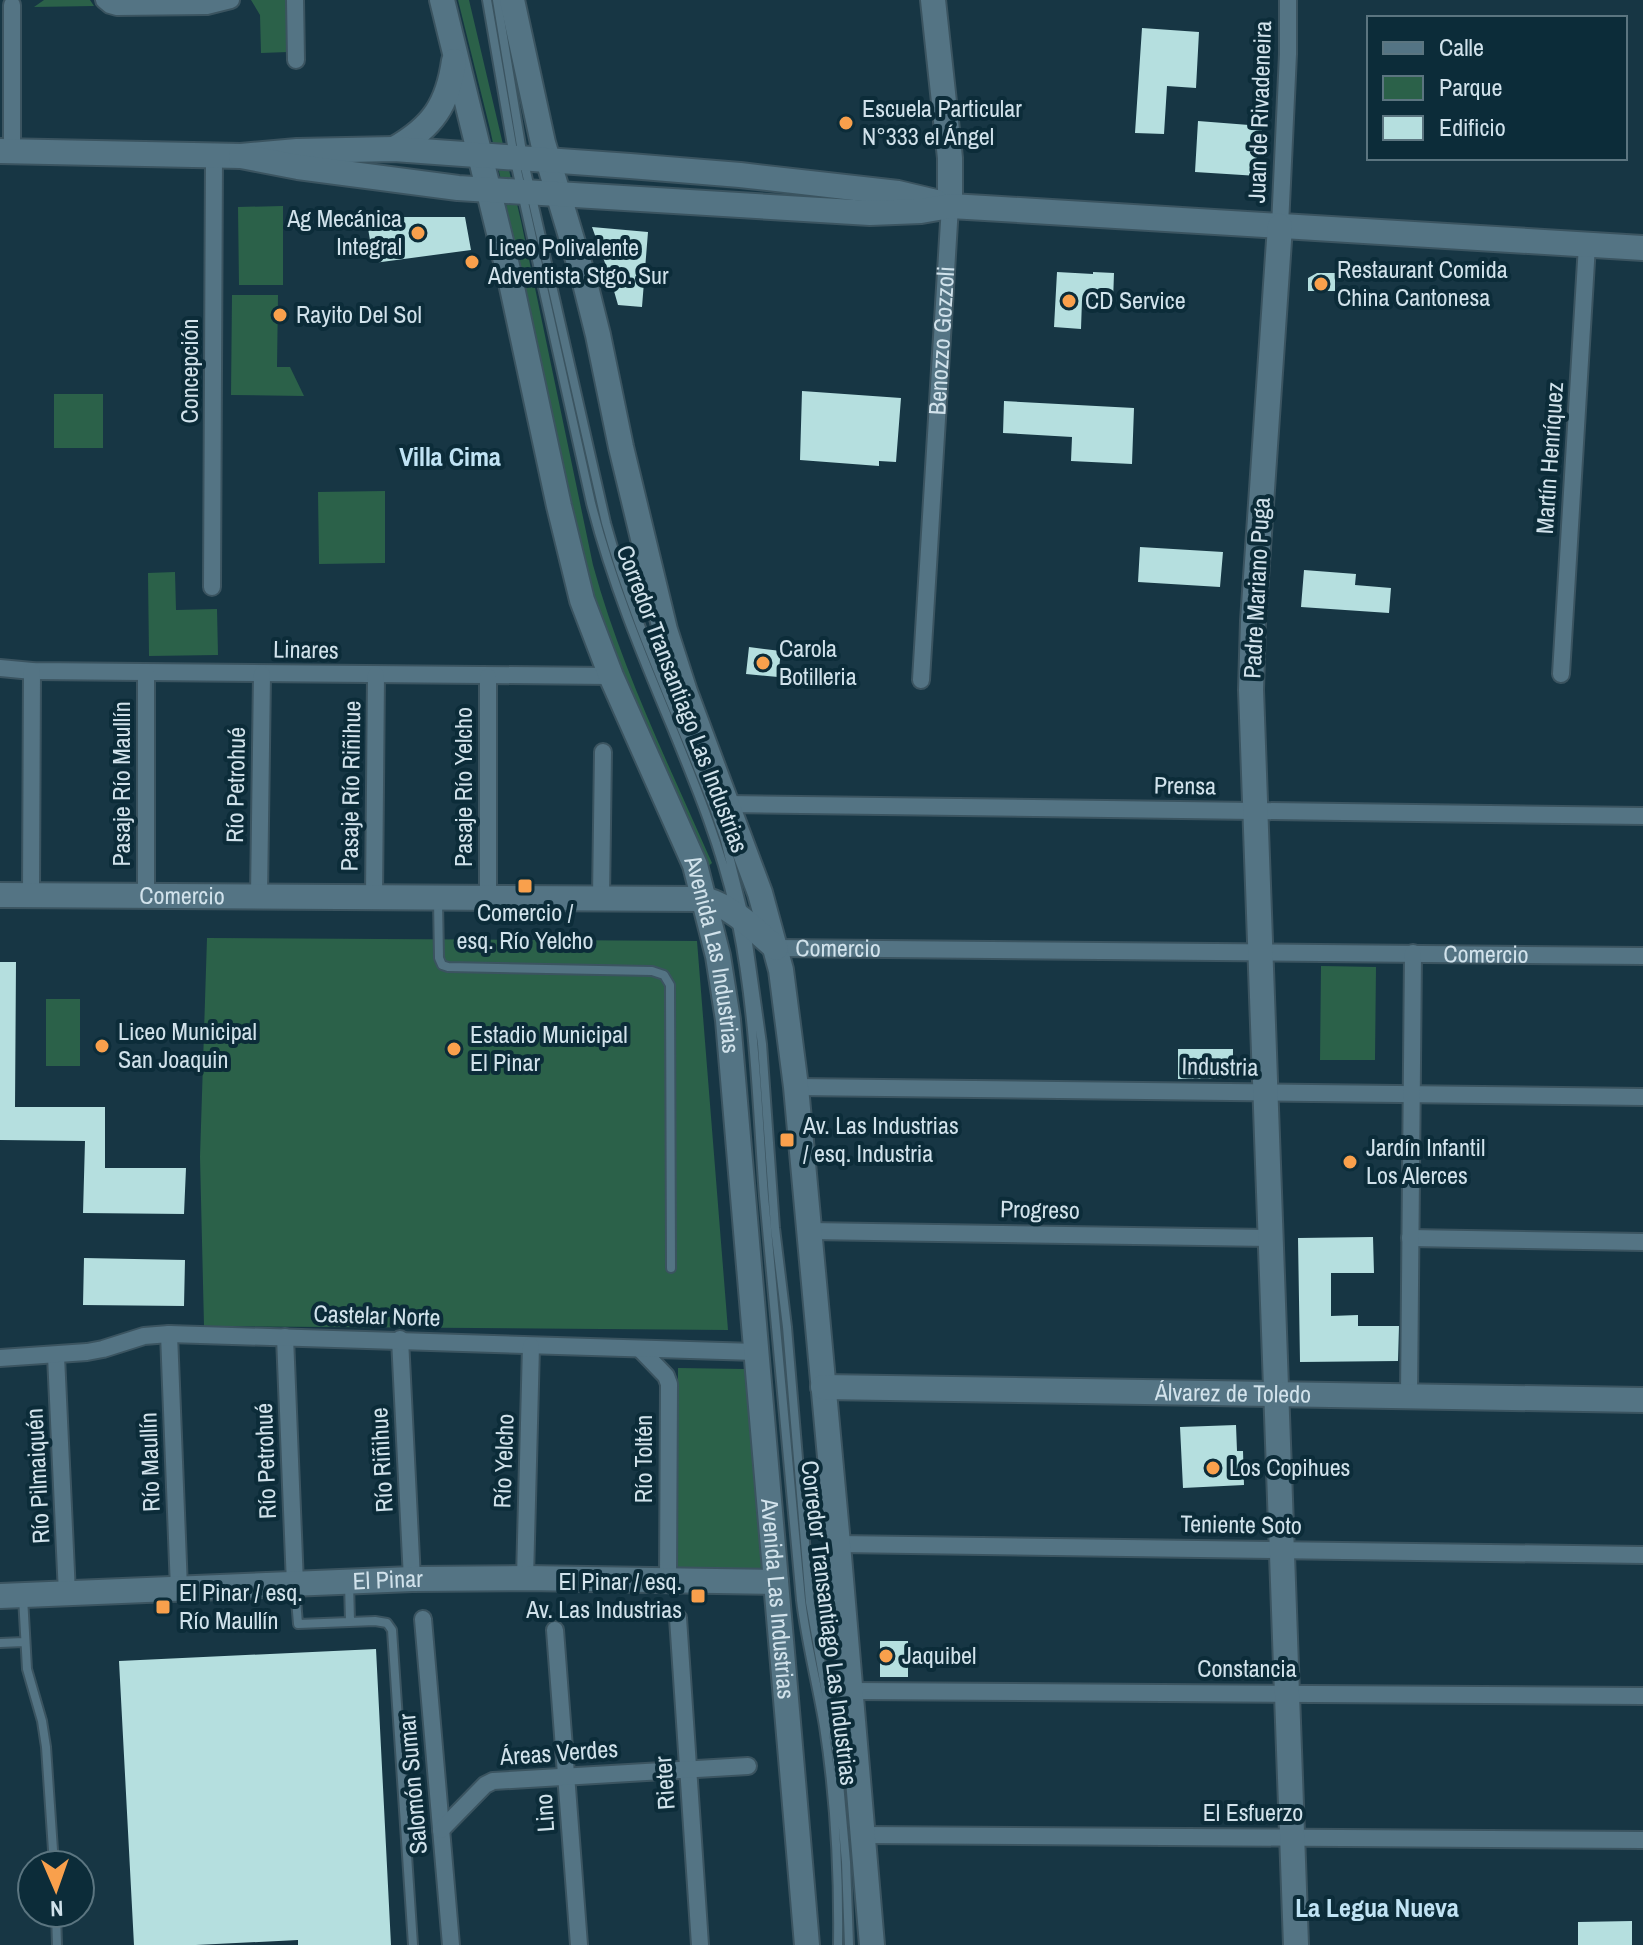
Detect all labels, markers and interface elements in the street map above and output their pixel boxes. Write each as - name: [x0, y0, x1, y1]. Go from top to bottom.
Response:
- legend: [1367, 16, 1627, 160]
- street label: Juan de Rivadeneira: [1240, 20, 1278, 204]
- text: Calle: [1439, 31, 1484, 63]
- text: Parque: [1439, 71, 1502, 103]
- place label: Escuela Particular N°333 el Ángel: [862, 92, 1022, 152]
- text: Edificio: [1439, 111, 1506, 143]
- marker: Escuela Particular N°333 el Ángel: [837, 114, 855, 132]
- place label: Ag Mecánica Integral: [286, 202, 402, 262]
- marker: Ag Mecánica Integral: [409, 224, 427, 242]
- place label: Liceo Polivalente Adventista Stgo. Sur: [487, 231, 669, 291]
- marker: Liceo Polivalente Adventista Stgo. Sur: [463, 253, 481, 271]
- place label: Restaurant Comida China Cantonesa: [1337, 253, 1508, 313]
- street label: Benozzo Gozzoli: [920, 265, 961, 416]
- marker: Restaurant Comida China Cantonesa: [1312, 275, 1330, 293]
- place label: CD Service: [1085, 284, 1186, 316]
- marker: CD Service: [1060, 292, 1078, 310]
- place label: Rayito Del Sol: [296, 298, 422, 330]
- marker: Rayito Del Sol: [271, 306, 289, 324]
- street label: Concepción: [173, 318, 205, 424]
- street label: Martín Henríquez: [1528, 381, 1570, 535]
- district label: Villa Cima: [399, 439, 501, 474]
- street label: Padre Mariano Puga: [1235, 496, 1277, 679]
- street label: Corredor Transantiago Las Industrias: [609, 540, 756, 857]
- street label: Linares: [273, 632, 339, 666]
- place label: Carola Botilleria: [779, 632, 857, 692]
- marker: Carola Botilleria: [754, 654, 772, 672]
- street label: Pasaje Río Riñihue: [333, 700, 367, 872]
- street label: Pasaje Río Maullín: [105, 701, 137, 867]
- street label: Pasaje Río Yelcho: [447, 707, 479, 867]
- street label: Río Petrohué: [218, 727, 252, 843]
- street label: Prensa: [1154, 768, 1217, 802]
- street label: Avenida Las Industrias: [677, 849, 748, 1055]
- marker: Comercio / esq. Río Yelcho: [516, 877, 534, 895]
- street label: Comercio: [139, 879, 225, 911]
- place label: Comercio / esq. Río Yelcho: [456, 896, 594, 956]
- street label: Comercio: [795, 931, 881, 964]
- street label: Comercio: [1443, 937, 1529, 970]
- place label: Liceo Municipal San Joaquin: [118, 1015, 257, 1075]
- place label: Estadio Municipal El Pinar: [470, 1018, 628, 1078]
- marker: Liceo Municipal San Joaquin: [93, 1037, 111, 1055]
- marker: Estadio Municipal El Pinar: [445, 1040, 463, 1058]
- street label: Industria: [1181, 1049, 1259, 1083]
- place label: Av. Las Industrias / esq. Industria: [802, 1109, 959, 1169]
- marker: Av. Las Industrias / esq. Industria: [778, 1131, 796, 1149]
- place label: Jardín Infantil Los Alerces: [1366, 1131, 1485, 1191]
- marker: Jardín Infantil Los Alerces: [1341, 1153, 1359, 1171]
- street label: Progreso: [1000, 1192, 1080, 1226]
- street label: Castelar Norte: [313, 1297, 441, 1333]
- street label: Álvarez de Toledo: [1154, 1375, 1311, 1410]
- street label: Río Petrohué: [247, 1403, 283, 1520]
- street label: Río Pilmaiquén: [17, 1407, 57, 1545]
- street label: Río Riñihue: [362, 1407, 400, 1513]
- street label: Río Maullín: [131, 1412, 167, 1512]
- street label: Río Yelcho: [485, 1413, 521, 1509]
- street label: Río Toltén: [627, 1415, 659, 1503]
- place label: Los Copihues: [1229, 1451, 1350, 1483]
- street label: Corredor Transantiago Las Industrias: [794, 1459, 866, 1787]
- marker: Los Copihues: [1204, 1459, 1222, 1477]
- street label: Avenida Las Industrias: [754, 1496, 803, 1700]
- street label: Teniente Soto: [1180, 1507, 1302, 1541]
- street label: El Pinar: [352, 1562, 423, 1596]
- place label: El Pinar / esq. Av. Las Industrias: [525, 1565, 682, 1625]
- place label: El Pinar / esq. Río Maullín: [179, 1576, 303, 1636]
- marker: El Pinar / esq. Av. Las Industrias: [689, 1587, 707, 1605]
- marker: El Pinar / esq. Río Maullín: [154, 1598, 172, 1616]
- place label: Jaquibel: [902, 1639, 976, 1671]
- marker: Jaquibel: [877, 1647, 895, 1665]
- street label: Constancia: [1197, 1652, 1297, 1684]
- street label: Salomón Sumar: [390, 1712, 434, 1856]
- street label: Áreas Verdes: [498, 1732, 619, 1772]
- street label: Rieter: [646, 1755, 682, 1811]
- street label: Lino: [527, 1793, 561, 1833]
- street label: El Esfuerzo: [1203, 1796, 1303, 1828]
- north arrow: [16, 1849, 96, 1929]
- district label: La Legua Nueva: [1295, 1890, 1459, 1925]
- text: N: [50, 1894, 64, 1924]

